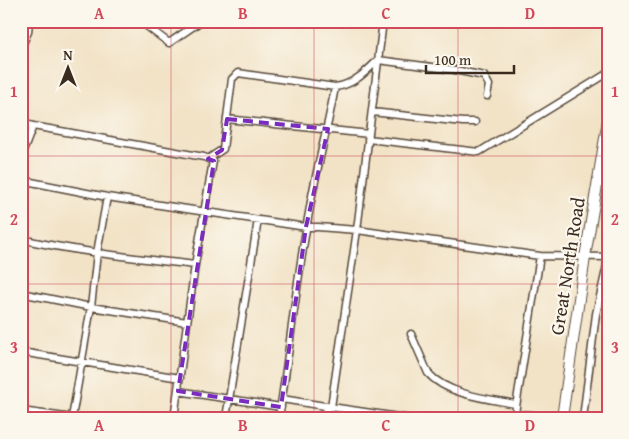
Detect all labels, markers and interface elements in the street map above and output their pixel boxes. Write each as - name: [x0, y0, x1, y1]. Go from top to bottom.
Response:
- text: A: [94, 1, 105, 25]
- text: B: [238, 1, 248, 25]
- text: C: [381, 1, 391, 25]
- text: D: [525, 1, 535, 25]
- north arrow: [42, 42, 92, 92]
- scale bar: [426, 42, 514, 74]
- text: N: [63, 45, 73, 65]
- text: 100 m: [434, 49, 472, 70]
- text: 1: [10, 79, 18, 103]
- text: 1: [611, 79, 619, 103]
- street label: Great North Road: [542, 194, 592, 337]
- text: 2: [10, 207, 18, 231]
- text: 2: [611, 207, 619, 231]
- text: 3: [10, 335, 18, 359]
- text: 3: [611, 335, 619, 359]
- text: A: [94, 413, 105, 437]
- text: B: [238, 413, 248, 437]
- text: C: [381, 413, 391, 437]
- text: D: [525, 413, 535, 437]

